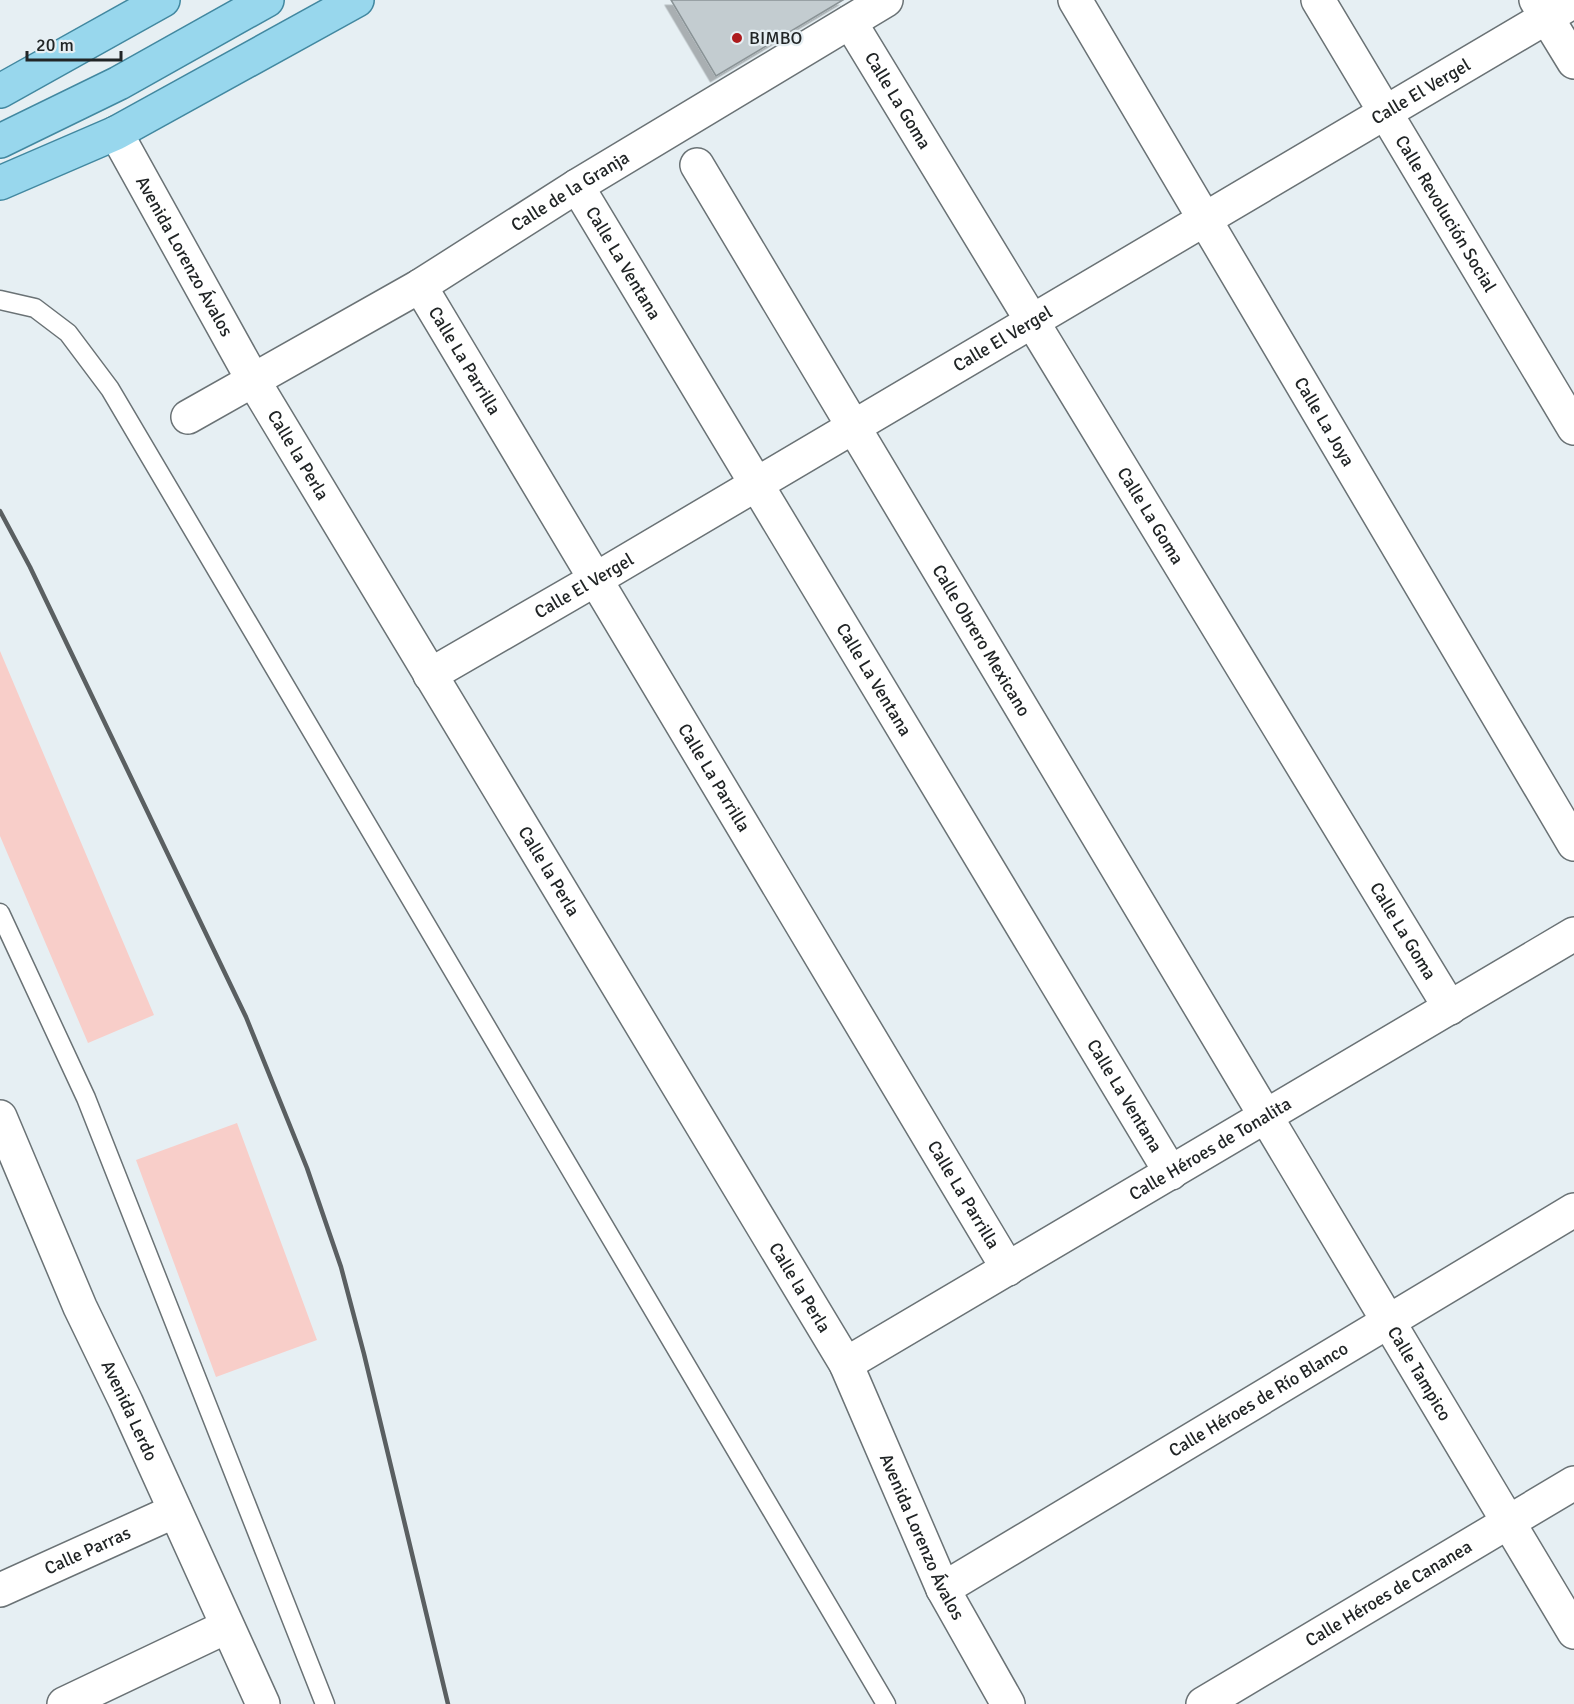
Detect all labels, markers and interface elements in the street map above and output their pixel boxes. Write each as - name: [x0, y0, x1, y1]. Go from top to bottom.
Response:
- scale bar: [27, 24, 122, 62]
- place label: BIMBO: [749, 27, 802, 49]
- marker: BIMBO: [730, 31, 744, 45]
- text: 20 m: [36, 34, 74, 56]
- street label: Calle La Goma: [860, 48, 936, 153]
- street label: Calle El Vergel: [1367, 54, 1474, 129]
- street label: Calle Revolución Social: [1390, 131, 1501, 296]
- street label: Calle de la Granja: [507, 146, 633, 236]
- street label: Avenida Lorenzo Ávalos: [131, 172, 238, 340]
- street label: Calle La Ventana: [581, 203, 666, 324]
- street label: Calle El Vergel: [949, 301, 1056, 377]
- street label: Calle La Parrilla: [424, 302, 506, 419]
- street label: Calle La Joya: [1289, 373, 1359, 470]
- street label: Calle la Perla: [263, 406, 334, 504]
- street label: Calle La Goma: [1113, 463, 1188, 568]
- street label: Calle El Vergel: [530, 548, 638, 623]
- street label: Calle Obrero Mexicano: [927, 561, 1035, 720]
- street label: Calle La Ventana: [832, 619, 916, 740]
- street label: Calle La Parrilla: [673, 720, 755, 836]
- street label: Calle la Perla: [513, 822, 585, 920]
- street label: Calle La Goma: [1365, 878, 1441, 984]
- street label: Calle La Ventana: [1082, 1035, 1167, 1156]
- street label: Calle Héroes de Tonalita: [1125, 1092, 1295, 1205]
- street label: Calle La Parrilla: [923, 1137, 1004, 1253]
- street label: Calle la Perla: [764, 1238, 835, 1337]
- street label: Calle Tampico: [1383, 1322, 1456, 1425]
- street label: Calle Héroes de Río Blanco: [1165, 1337, 1352, 1462]
- street label: Avenida Lerdo: [97, 1357, 162, 1464]
- street label: Avenida Lorenzo Ávalos: [875, 1450, 969, 1624]
- street label: Calle Parras: [41, 1521, 134, 1579]
- street label: Calle Héroes de Cananea: [1301, 1535, 1476, 1652]

